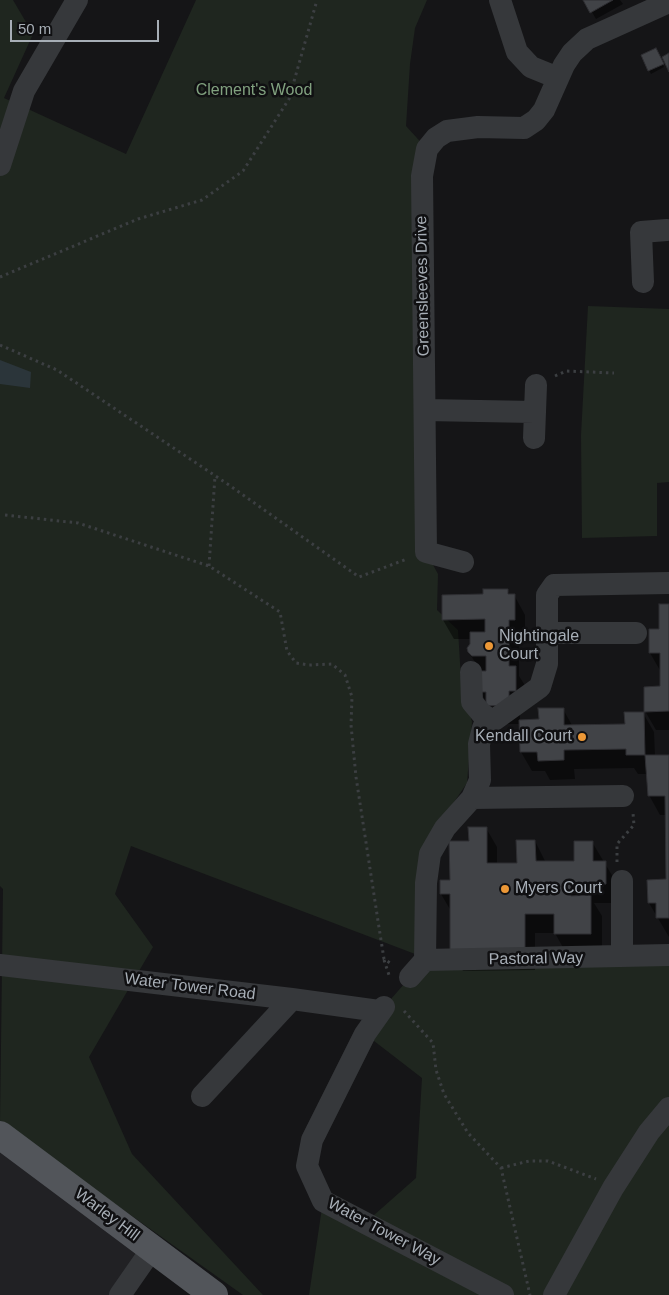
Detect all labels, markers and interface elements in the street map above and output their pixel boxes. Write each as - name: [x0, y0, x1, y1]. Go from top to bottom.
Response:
- scale bar: [12, 10, 161, 42]
- text: 50 m: [18, 20, 51, 37]
- park label: Clement's Wood: [196, 81, 312, 101]
- street label: Greensleeves Drive: [412, 216, 434, 356]
- place label: Nightingale Court: [499, 627, 579, 665]
- marker: Nightingale Court: [483, 640, 495, 652]
- place label: Kendall Court: [475, 727, 572, 747]
- marker: Kendall Court: [576, 731, 588, 743]
- place label: Myers Court: [515, 879, 602, 899]
- marker: Myers Court: [499, 883, 511, 895]
- street label: Pastoral Way: [489, 949, 583, 969]
- street label: Water Tower Road: [123, 969, 257, 1005]
- street label: Warley Hill: [71, 1185, 143, 1245]
- street label: Water Tower Way: [324, 1194, 444, 1270]

